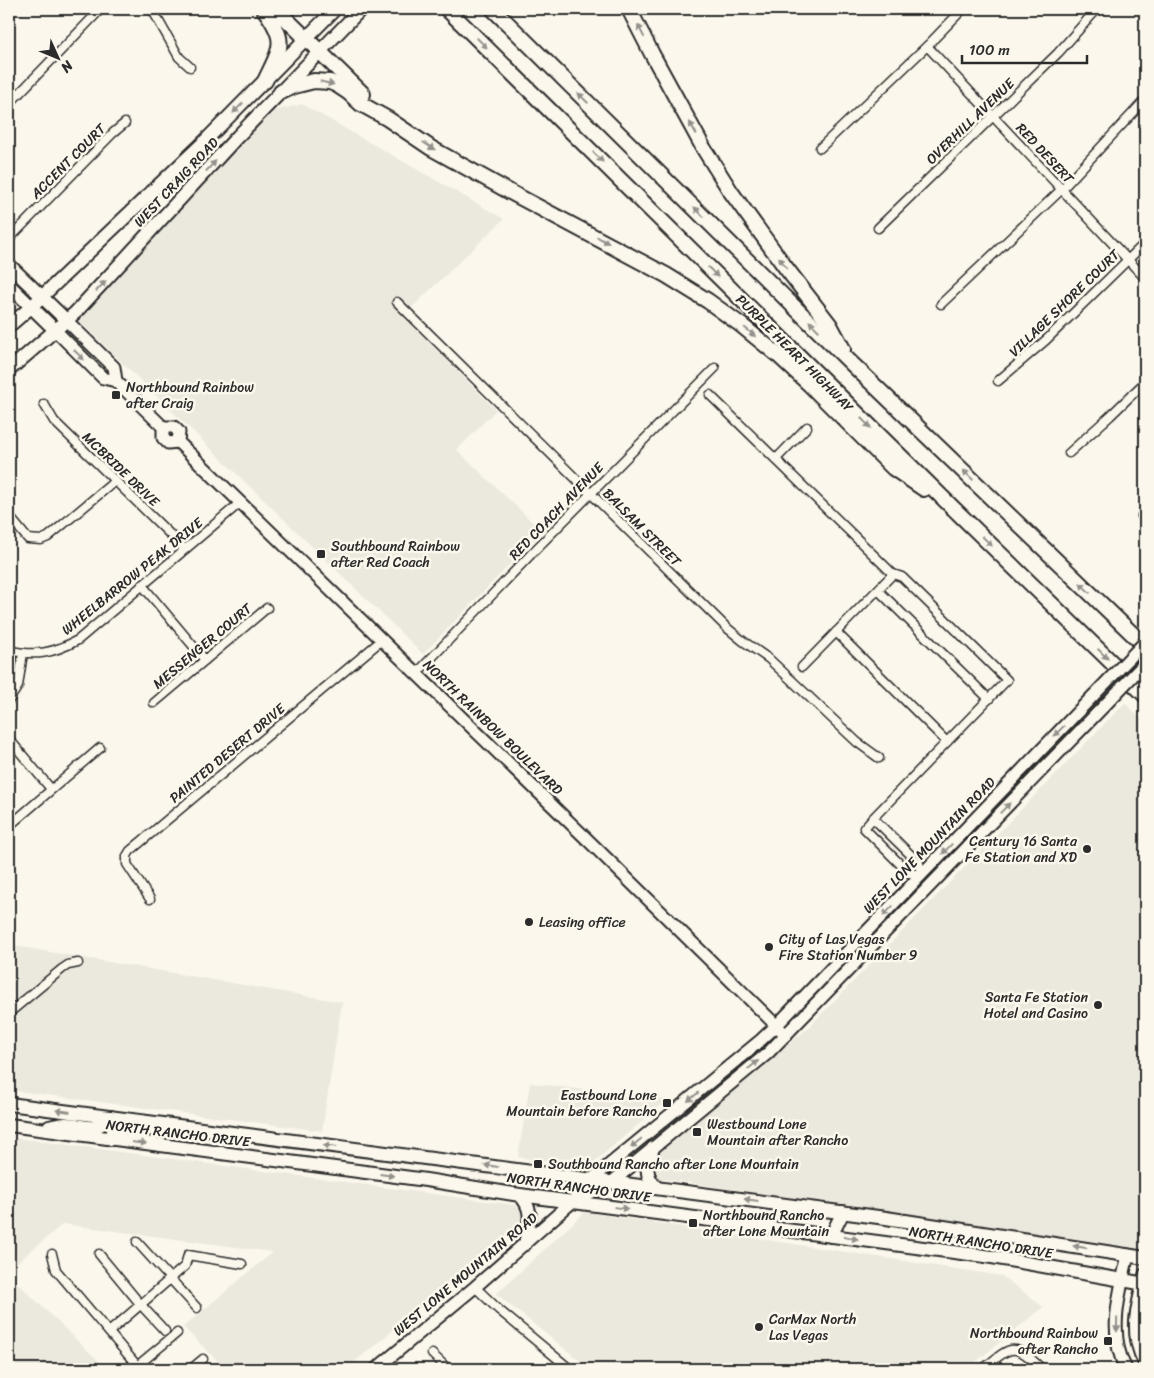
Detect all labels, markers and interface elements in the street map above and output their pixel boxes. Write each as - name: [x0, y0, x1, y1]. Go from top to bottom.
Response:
- one-way arrow: [637, 24, 645, 38]
- north arrow: [32, 32, 82, 82]
- scale bar: [962, 32, 1086, 64]
- one-way arrow: [476, 37, 488, 49]
- text: 100 m: [969, 37, 1010, 63]
- text: N: [54, 54, 80, 79]
- street label: OVERHILL AVENUE: [920, 71, 1022, 171]
- one-way arrow: [320, 79, 335, 87]
- one-way arrow: [578, 92, 590, 104]
- one-way arrow: [232, 102, 244, 114]
- street label: ACCENT COURT: [24, 117, 113, 206]
- street label: RED DESERT: [1009, 117, 1081, 191]
- one-way arrow: [688, 121, 697, 134]
- street label: WEST CRAIG ROAD: [128, 131, 225, 233]
- one-way arrow: [422, 142, 435, 151]
- one-way arrow: [591, 151, 603, 163]
- one-way arrow: [205, 161, 217, 173]
- one-way arrow: [693, 206, 705, 218]
- one-way arrow: [596, 236, 610, 245]
- street label: VILLAGE SHORE COURT: [1003, 242, 1127, 363]
- one-way arrow: [778, 256, 788, 270]
- one-way arrow: [707, 265, 719, 277]
- one-way arrow: [95, 280, 107, 292]
- street label: PURPLE HEART HIGHWAY: [729, 288, 860, 419]
- one-way arrow: [809, 320, 821, 332]
- one-way arrow: [743, 326, 755, 338]
- one-way arrow: [73, 348, 85, 360]
- place label: Northbound Rainbow after Craig: [126, 375, 254, 416]
- marker: Northbound Rainbow after Craig: [110, 389, 122, 401]
- one-way arrow: [860, 417, 872, 429]
- street label: MCBRIDE DRIVE: [76, 426, 166, 514]
- street label: RED COACH AVENUE: [503, 455, 611, 566]
- one-way arrow: [962, 470, 974, 482]
- street label: BALSAM STREET: [596, 482, 688, 574]
- street label: WHEELBARROW PEAK DRIVE: [56, 510, 210, 642]
- place label: Southbound Rainbow after Red Coach: [331, 534, 460, 575]
- one-way arrow: [980, 535, 992, 547]
- marker: Southbound Rainbow after Red Coach: [315, 548, 327, 560]
- one-way arrow: [1079, 582, 1091, 594]
- street label: MESSENGER COURT: [147, 596, 259, 696]
- one-way arrow: [1097, 648, 1109, 660]
- street label: NORTH RAINBOW BOULEVARD: [417, 653, 569, 802]
- street label: PAINTED DESERT DRIVE: [164, 696, 292, 810]
- one-way arrow: [1053, 725, 1065, 737]
- street label: WEST LONE MOUNTAIN ROAD: [857, 770, 1002, 920]
- one-way arrow: [999, 803, 1011, 815]
- place label: Century 16 Santa Fe Station and XD: [965, 829, 1078, 870]
- one-way arrow: [941, 842, 953, 854]
- marker: Century 16 Santa Fe Station and XD: [1081, 843, 1093, 855]
- one-way arrow: [882, 904, 894, 916]
- place label: Leasing office: [539, 910, 626, 935]
- marker: Leasing office: [523, 916, 535, 928]
- place label: City of Las Vegas Fire Station Number 9: [779, 927, 918, 968]
- marker: City of Las Vegas Fire Station Number 9: [763, 941, 775, 953]
- place label: Santa Fe Station Hotel and Casino: [984, 985, 1088, 1026]
- marker: Santa Fe Station Hotel and Casino: [1092, 999, 1104, 1011]
- one-way arrow: [747, 1060, 760, 1071]
- place label: Eastbound Lone Mountain before Rancho: [506, 1083, 657, 1124]
- one-way arrow: [686, 1091, 699, 1102]
- marker: Eastbound Lone Mountain before Rancho: [661, 1097, 673, 1109]
- one-way arrow: [54, 1107, 70, 1115]
- street label: NORTH RANCHO DRIVE: [104, 1112, 253, 1155]
- place label: Westbound Lone Mountain after Rancho: [707, 1112, 848, 1153]
- marker: Westbound Lone Mountain after Rancho: [691, 1126, 703, 1138]
- one-way arrow: [630, 1137, 643, 1148]
- one-way arrow: [131, 1139, 147, 1147]
- one-way arrow: [322, 1142, 338, 1150]
- place label: Southbound Rancho after Lone Mountain: [548, 1152, 799, 1177]
- marker: Southbound Rancho after Lone Mountain: [532, 1158, 544, 1170]
- one-way arrow: [483, 1162, 499, 1170]
- street label: NORTH RANCHO DRIVE: [505, 1165, 654, 1210]
- one-way arrow: [379, 1171, 395, 1179]
- one-way arrow: [743, 1196, 759, 1204]
- place label: Northbound Rancho after Lone Mountain: [703, 1203, 829, 1244]
- one-way arrow: [613, 1204, 629, 1212]
- street label: WEST LONE MOUNTAIN ROAD: [387, 1206, 544, 1343]
- marker: Northbound Rancho after Lone Mountain: [687, 1217, 699, 1229]
- street label: NORTH RANCHO DRIVE: [907, 1219, 1056, 1266]
- one-way arrow: [843, 1235, 859, 1243]
- one-way arrow: [1072, 1243, 1088, 1251]
- place label: CarMax North Las Vegas: [769, 1307, 856, 1348]
- one-way arrow: [1112, 1318, 1120, 1334]
- marker: CarMax North Las Vegas: [753, 1321, 765, 1333]
- place label: Northbound Rainbow after Rancho: [970, 1321, 1098, 1362]
- marker: Northbound Rainbow after Rancho: [1102, 1335, 1114, 1347]

